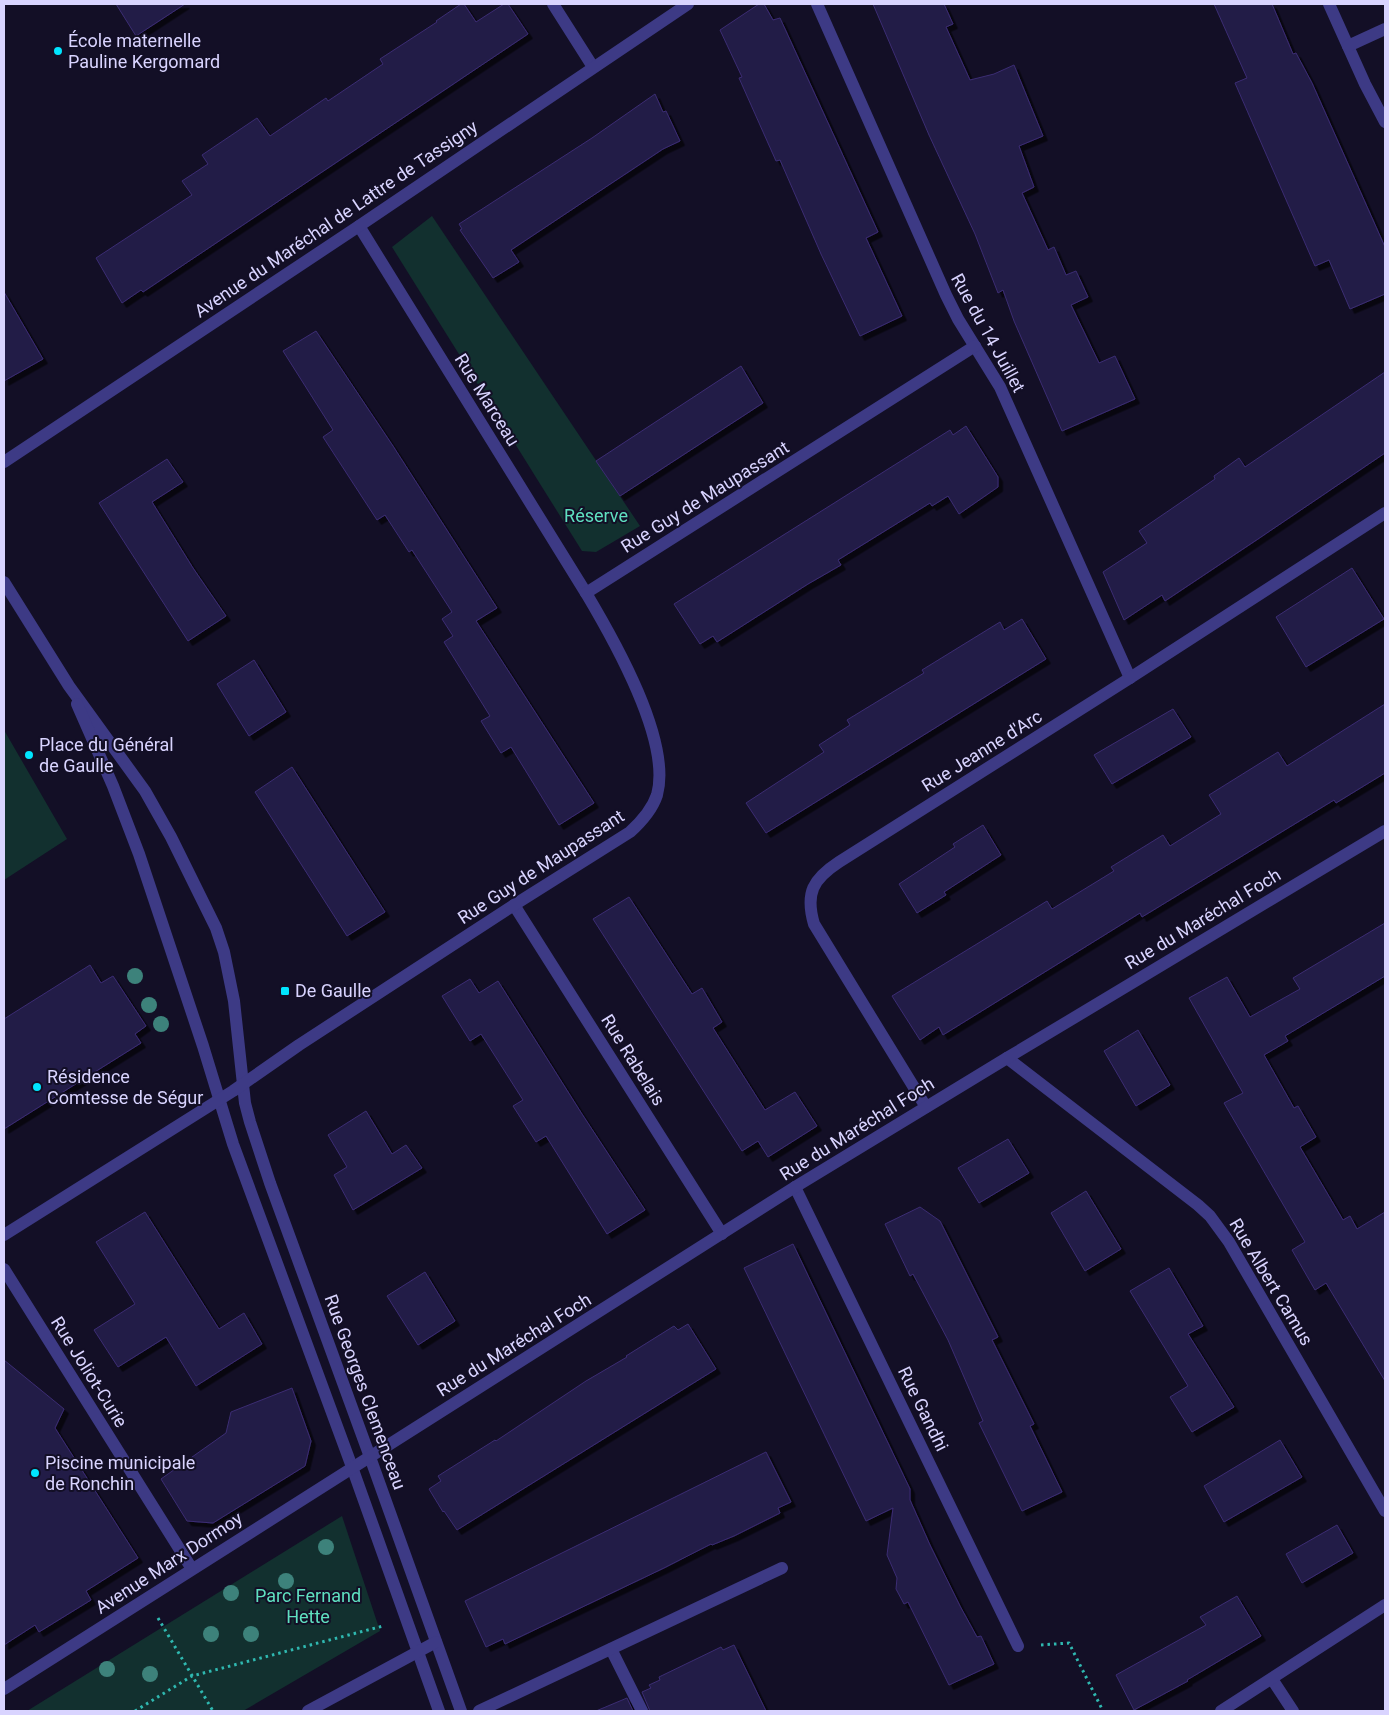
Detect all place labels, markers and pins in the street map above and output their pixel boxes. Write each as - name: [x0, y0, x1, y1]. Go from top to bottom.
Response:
- place label: École maternelle Pauline Kergomard: [68, 30, 220, 72]
- marker: École maternelle Pauline Kergomard: [52, 45, 64, 57]
- place label: Place du Général de Gaulle: [39, 734, 174, 776]
- marker: Place du Général de Gaulle: [23, 749, 35, 761]
- place label: De Gaulle: [295, 980, 371, 1001]
- marker: De Gaulle: [279, 985, 291, 997]
- place label: Résidence Comtesse de Ségur: [47, 1066, 203, 1108]
- marker: Résidence Comtesse de Ségur: [31, 1081, 43, 1093]
- place label: Piscine municipale de Ronchin: [45, 1452, 195, 1494]
- marker: Piscine municipale de Ronchin: [29, 1467, 41, 1479]

